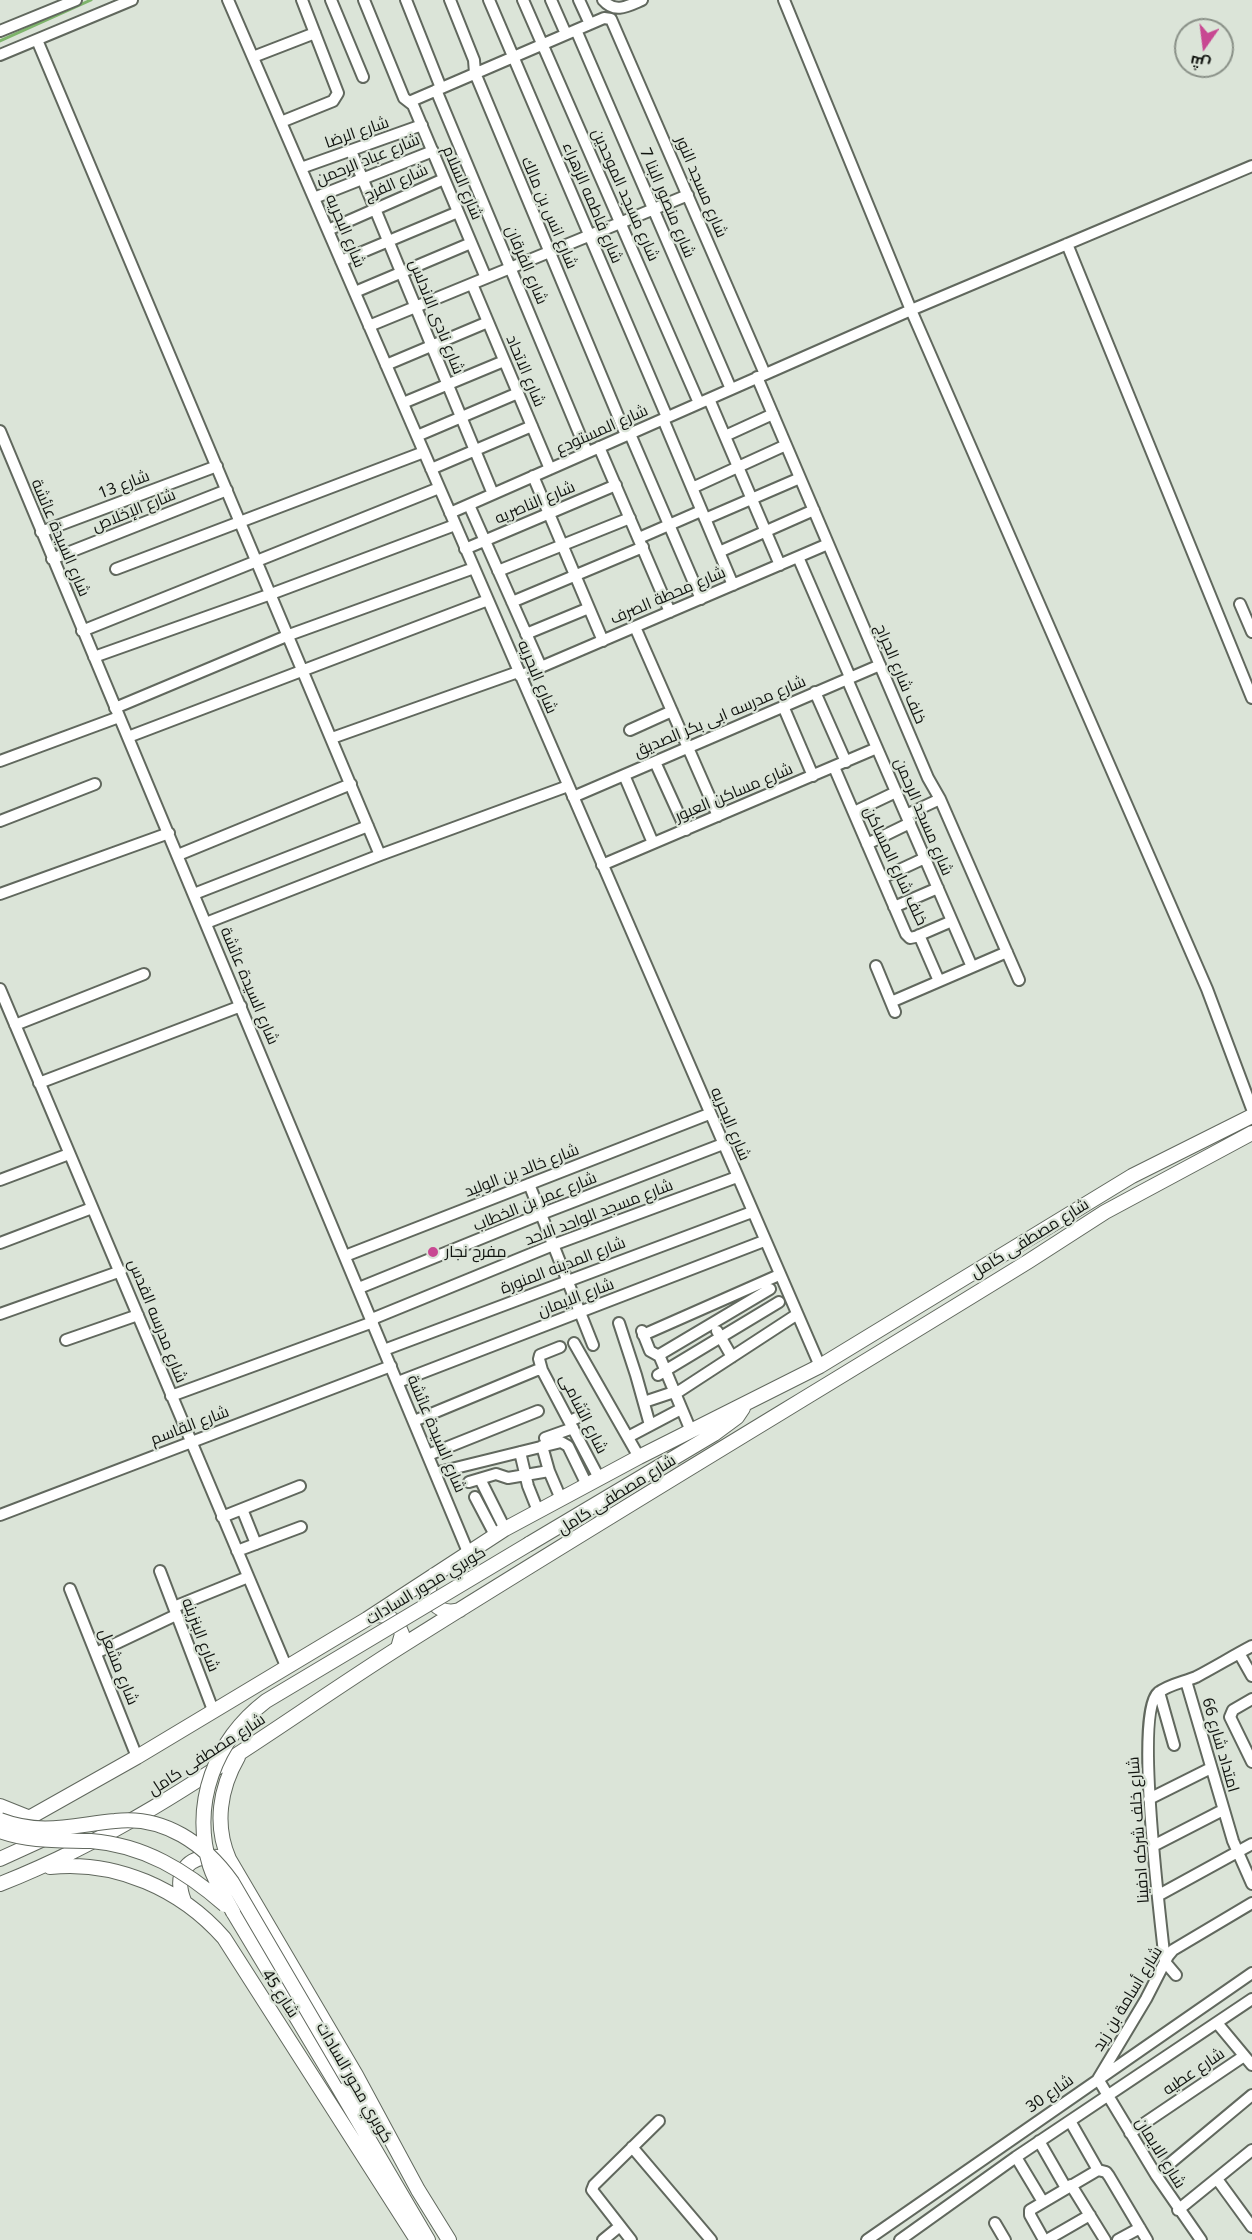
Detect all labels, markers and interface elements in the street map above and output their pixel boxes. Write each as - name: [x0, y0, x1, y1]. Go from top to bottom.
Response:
- north arrow: [1174, 18, 1234, 78]
- text: ش: [1188, 50, 1213, 77]
- street label: شارع الرضا: [322, 113, 392, 153]
- street label: شارع مسجد الموحدين: [587, 126, 663, 264]
- street label: شارع عباد الرحمن: [313, 130, 423, 190]
- street label: شارع مسجد النور: [671, 133, 731, 241]
- street label: شارع فاطمه الزهراء: [558, 140, 626, 266]
- street label: شارع السلام: [438, 143, 486, 223]
- street label: شارع منصور البنا 7: [635, 145, 699, 261]
- street label: شارع انس بن مالك: [517, 154, 581, 272]
- street label: شارع الفرج: [361, 160, 431, 206]
- street label: شارع البحريه: [321, 191, 369, 271]
- street label: شارع الفرقان: [501, 223, 551, 307]
- street label: شارع نادى الاندلس: [404, 257, 468, 377]
- street label: شارع الاتحاد: [501, 332, 549, 410]
- street label: شارع المستودع: [553, 401, 651, 459]
- street label: شارع 13: [96, 466, 152, 504]
- street label: شارع السيدة عائشة: [27, 476, 93, 600]
- street label: شارع الناصريه: [492, 477, 578, 529]
- street label: شارع الإخلاص: [89, 486, 179, 536]
- street label: شارع محطة الصرف: [607, 563, 729, 629]
- street label: خلف شارع الجراج: [870, 621, 930, 727]
- street label: شارع البحريه: [513, 637, 561, 717]
- street label: شارع مدرسه ابى بكر الصديق: [631, 672, 809, 762]
- street label: شارع مسجد الرحمن: [890, 755, 956, 879]
- street label: شارع مساكن العبور: [672, 759, 796, 827]
- street label: خلف شارع المساكن: [859, 803, 931, 929]
- street label: شارع السيدة عائشة: [216, 924, 282, 1048]
- street label: شارع البحريه: [706, 1084, 754, 1164]
- street label: شارع خالد بن الوليد: [462, 1140, 582, 1202]
- street label: شارع عمر بن الخطاب: [470, 1168, 600, 1236]
- street label: شارع مسجد الواحد الاحد: [522, 1176, 676, 1250]
- street label: شارع مصطفى كامل: [967, 1195, 1093, 1283]
- street label: شارع المدينه المنورة: [498, 1233, 628, 1299]
- place label: مفرح نجار: [445, 1242, 507, 1262]
- marker: مفرح نجار: [426, 1245, 440, 1259]
- street label: شارع مدرسه القدس: [123, 1256, 191, 1386]
- street label: شارع الايمان: [535, 1275, 617, 1321]
- street label: شارع الشامى: [555, 1371, 611, 1457]
- street label: شارع السيدة عائشة: [403, 1372, 469, 1496]
- street label: شارع القاسم: [148, 1402, 232, 1450]
- street label: شارع مصطفى كامل: [554, 1451, 680, 1539]
- street label: كوبري محور السادات: [363, 1543, 489, 1629]
- street label: شارع البنزينه: [177, 1595, 223, 1675]
- street label: شارع مشعل: [94, 1626, 142, 1708]
- street label: امتداد شارع 66: [1197, 1695, 1243, 1795]
- street label: شارع مصطفى كامل: [145, 1710, 269, 1800]
- street label: شارع خلف شركه ادفينا: [1124, 1756, 1154, 1904]
- street label: شارع أسامة بن زيد: [1089, 1943, 1167, 2055]
- street label: شارع 45: [257, 1966, 303, 2022]
- street label: كوبري محور السادات: [312, 2019, 396, 2147]
- street label: شارع عطيه: [1159, 2044, 1229, 2100]
- street label: شارع 30: [1023, 2071, 1077, 2117]
- street label: شارع الايمان: [1131, 2114, 1189, 2192]

